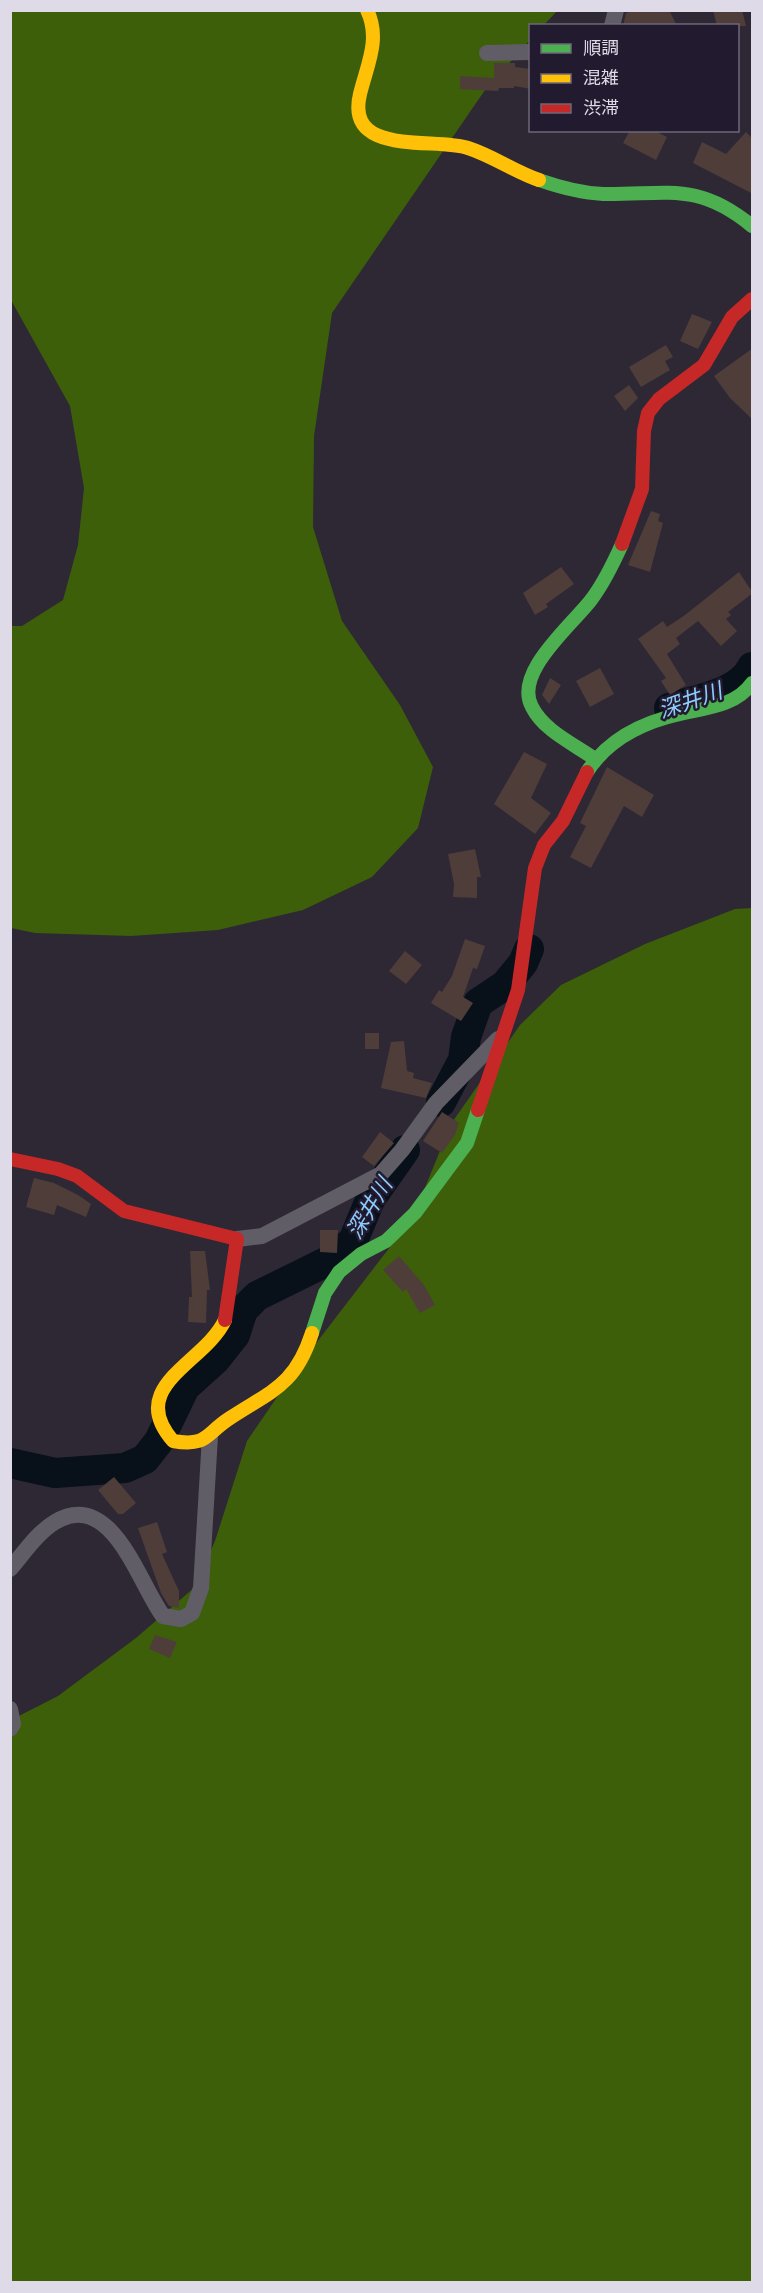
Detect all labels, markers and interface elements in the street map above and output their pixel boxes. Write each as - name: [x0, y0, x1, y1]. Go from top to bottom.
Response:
- legend: [529, 24, 739, 132]
- text: 順調: [583, 37, 619, 58]
- text: 混雑: [583, 67, 619, 88]
- text: 渋滞: [583, 97, 619, 118]
- water label: 深井川: [655, 676, 727, 723]
- water label: 深井川: [341, 1171, 398, 1243]

